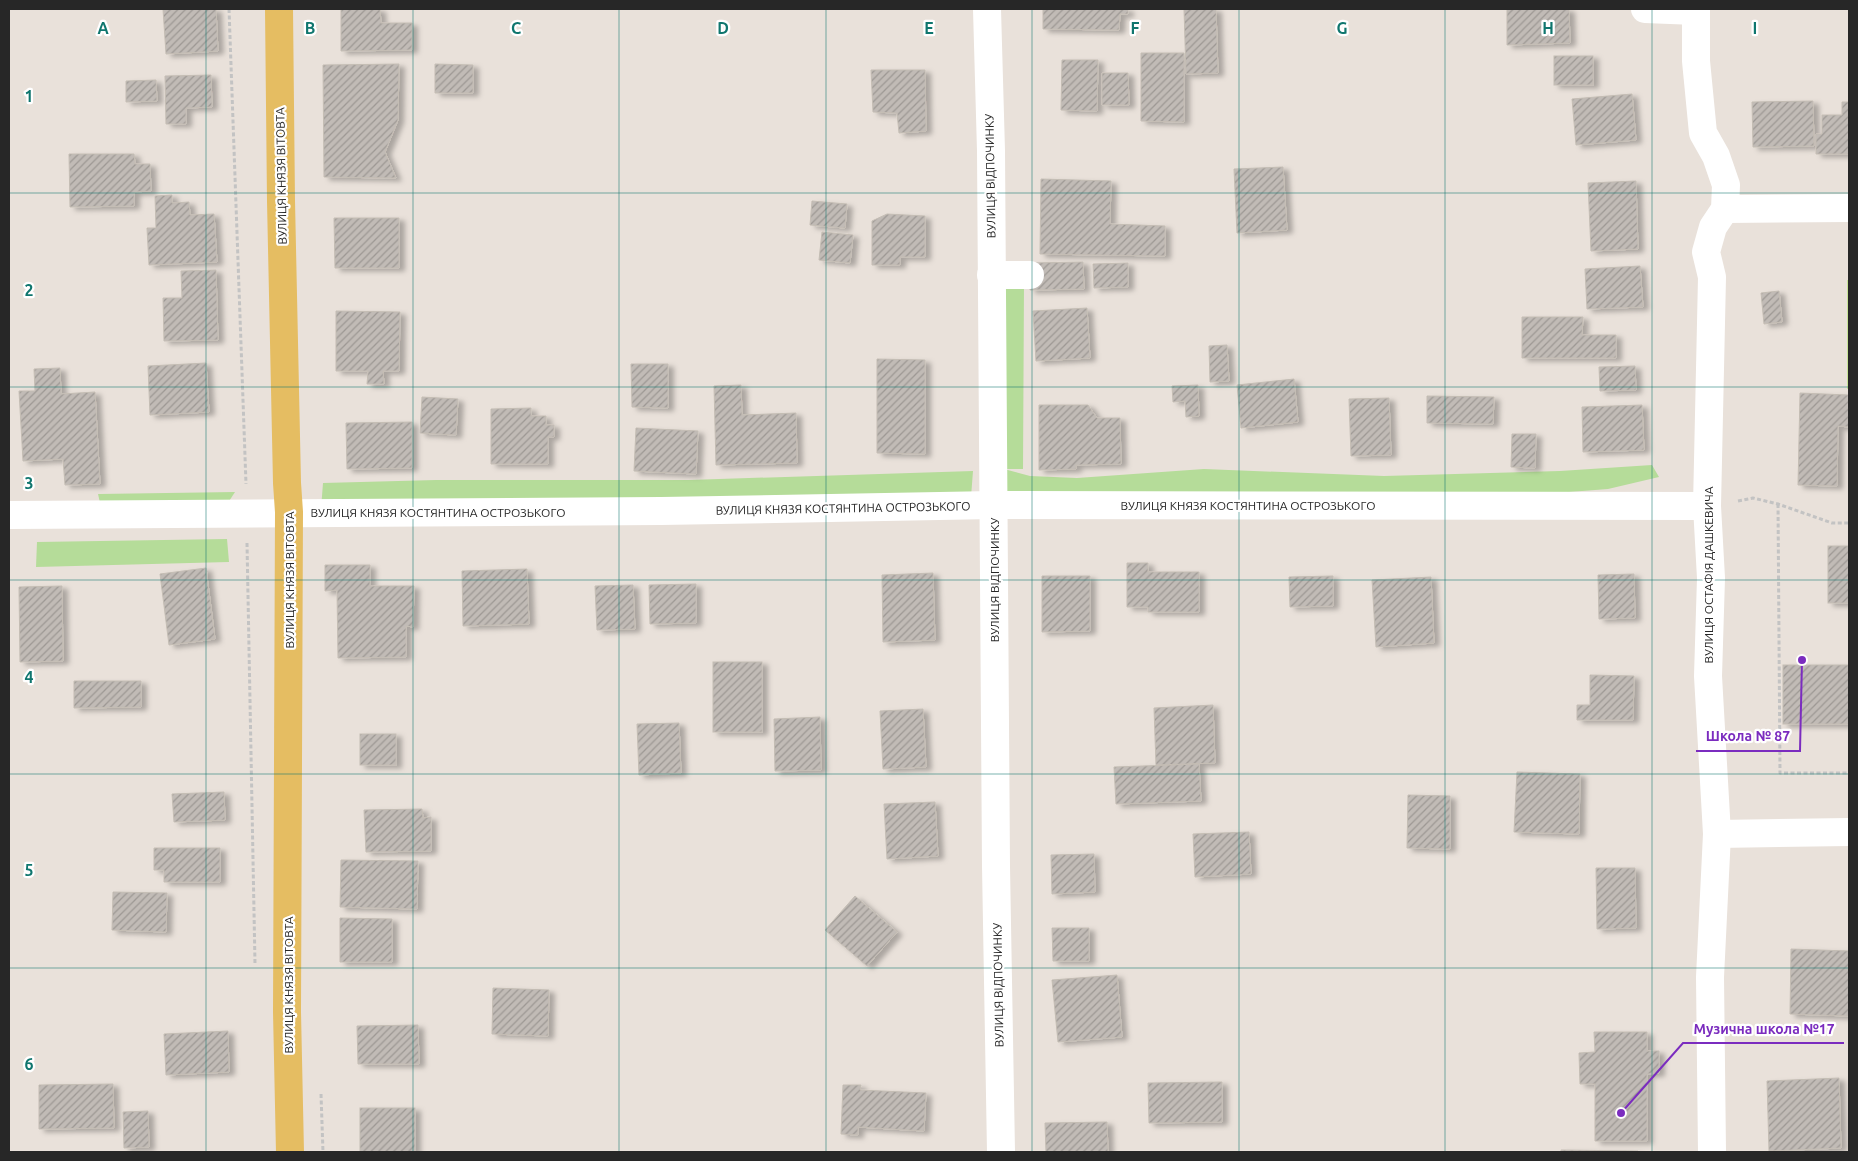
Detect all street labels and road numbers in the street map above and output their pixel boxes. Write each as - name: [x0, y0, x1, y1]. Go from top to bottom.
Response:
- street label: ВУЛИЦЯ КНЯЗЯ ВІТОВТА: [273, 107, 289, 245]
- street label: ВУЛИЦЯ ВІДПОЧИНКУ: [982, 113, 998, 238]
- street label: ВУЛИЦЯ ОСТАФІЯ ДАШКЕВИЧА: [1702, 486, 1715, 663]
- street label: ВУЛИЦЯ КНЯЗЯ КОСТЯНТИНА ОСТРОЗЬКОГО: [715, 499, 971, 517]
- street label: ВУЛИЦЯ КНЯЗЯ КОСТЯНТИНА ОСТРОЗЬКОГО: [1121, 499, 1375, 512]
- street label: ВУЛИЦЯ КНЯЗЯ КОСТЯНТИНА ОСТРОЗЬКОГО: [311, 506, 565, 519]
- street label: ВУЛИЦЯ КНЯЗЯ ВІТОВТА: [283, 511, 296, 649]
- street label: ВУЛИЦЯ ВІДПОЧИНКУ: [988, 517, 1001, 642]
- street label: ВУЛИЦЯ КНЯЗЯ ВІТОВТА: [282, 916, 295, 1054]
- street label: ВУЛИЦЯ ВІДПОЧИНКУ: [990, 922, 1006, 1047]

